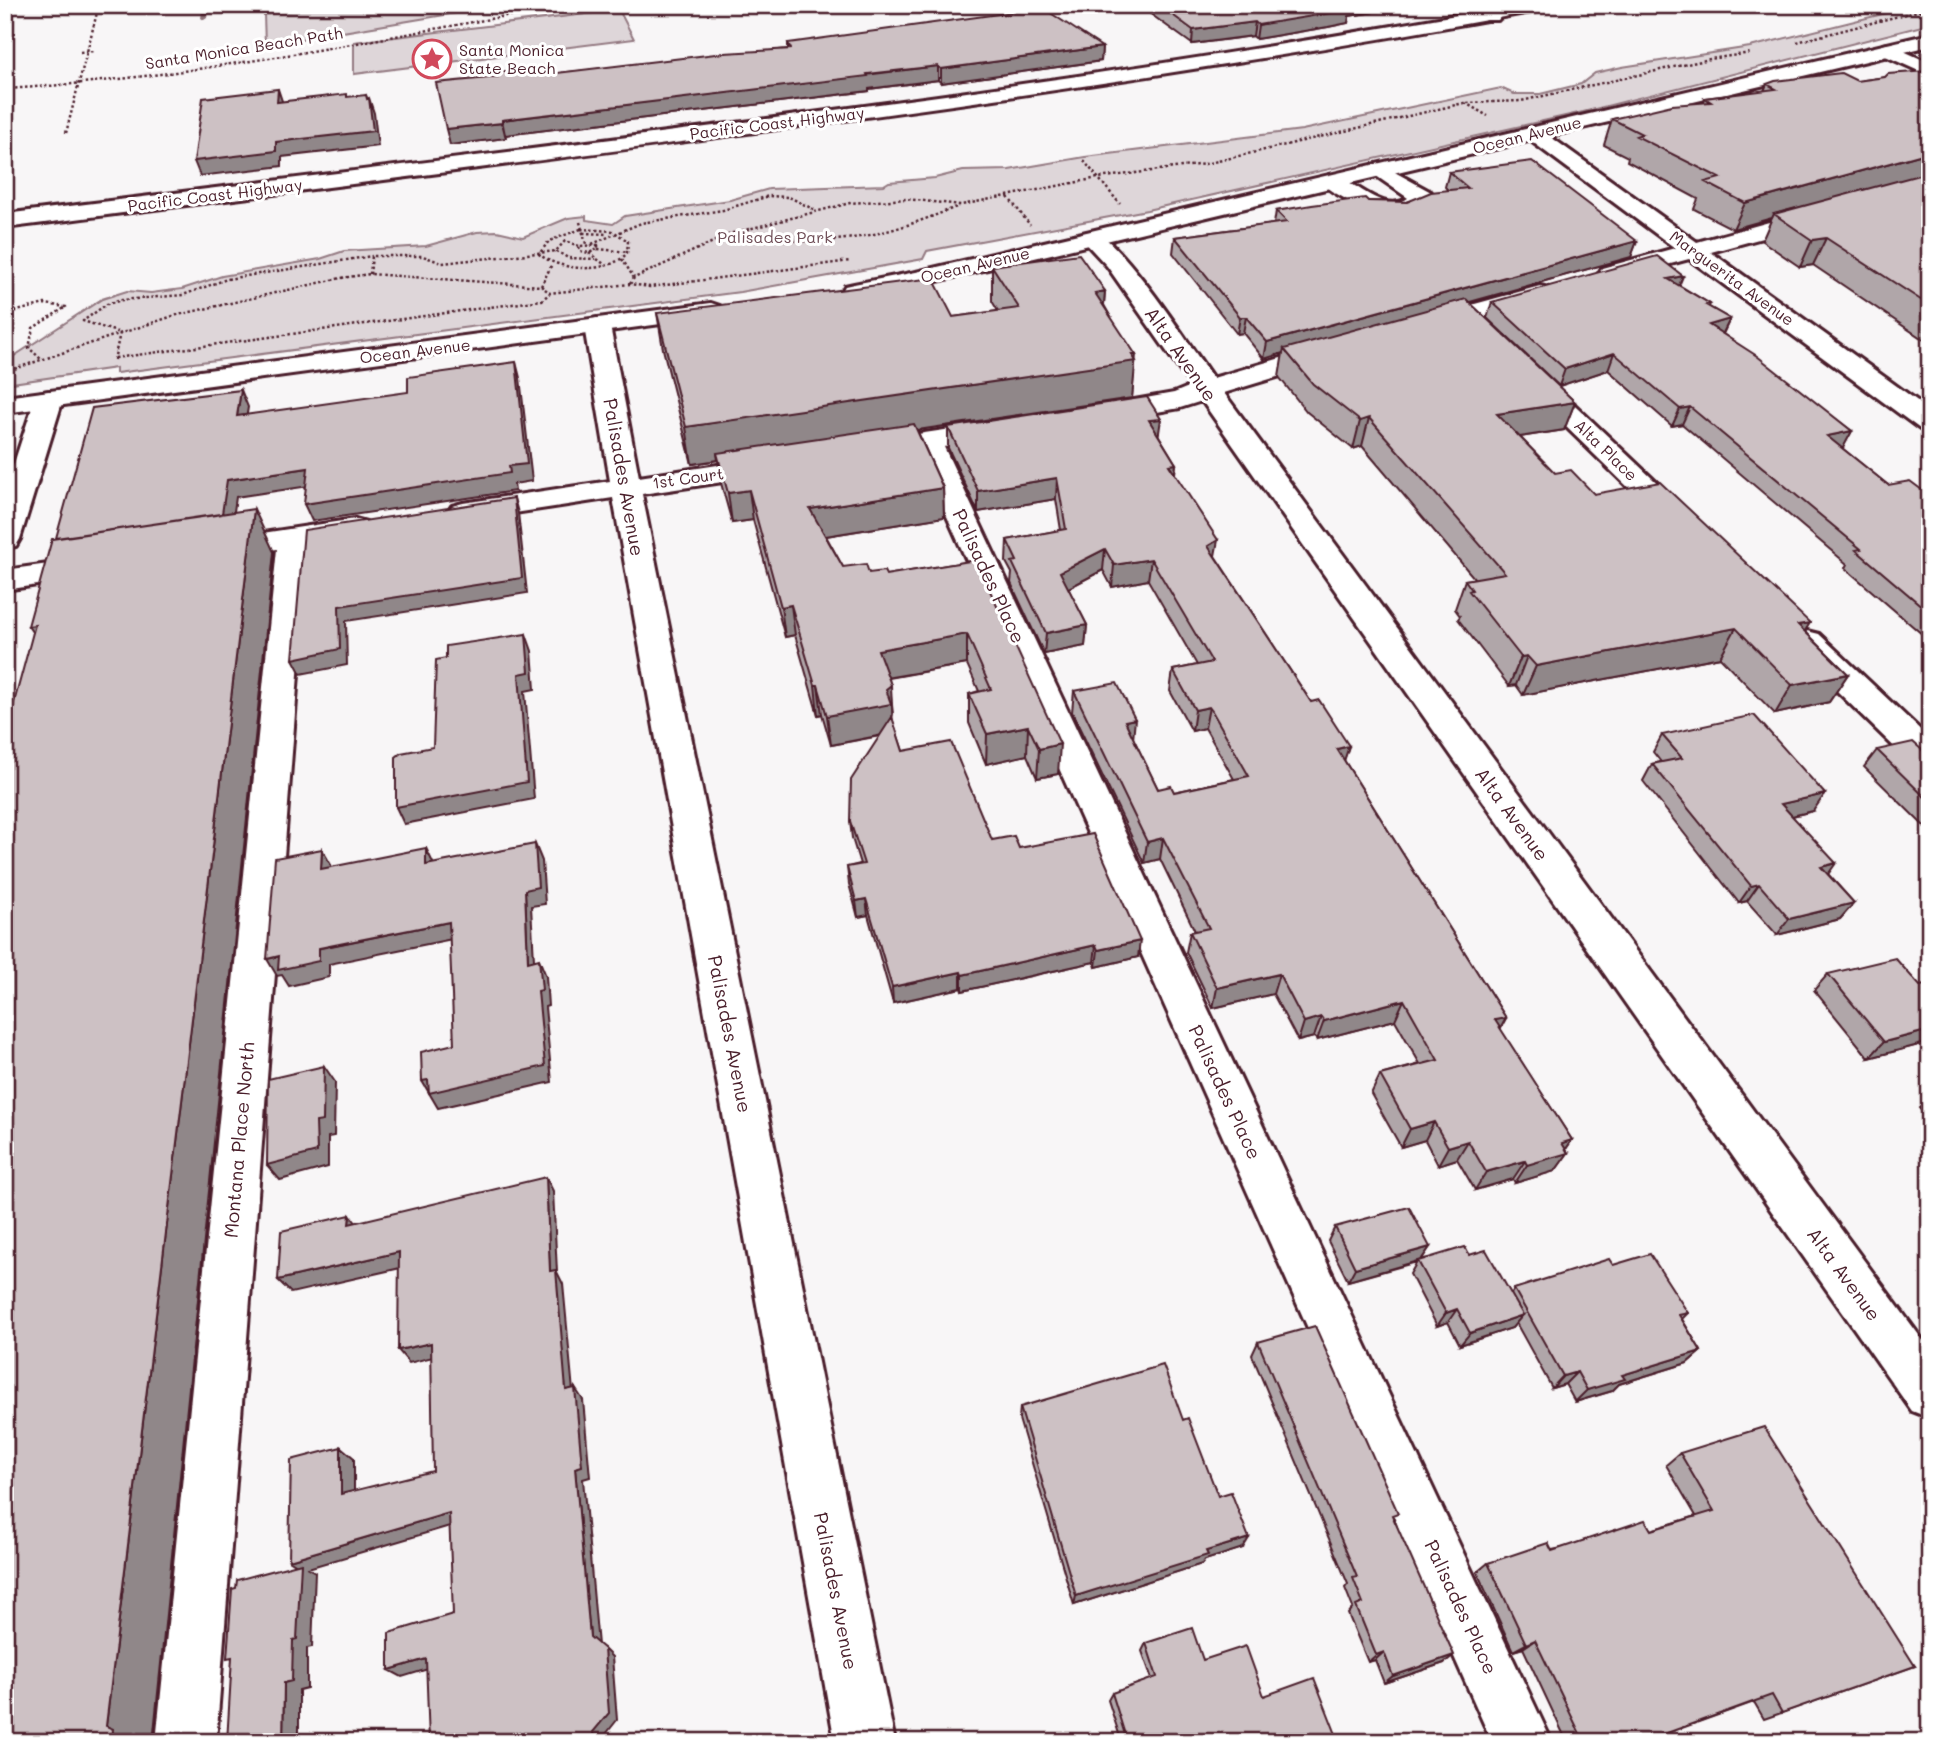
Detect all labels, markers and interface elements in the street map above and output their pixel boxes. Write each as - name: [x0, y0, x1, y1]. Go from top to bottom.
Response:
- street label: Santa Monica Beach Path: [144, 22, 344, 73]
- place icon: Santa Monica State Beach: [411, 38, 453, 80]
- place label: Santa Monica State Beach: [459, 39, 564, 78]
- street label: Pacific Coast Highway: [688, 101, 865, 144]
- street label: Ocean Avenue: [1470, 111, 1583, 158]
- street label: Pacific Coast Highway: [126, 173, 303, 216]
- street label: Marguerita Avenue: [1666, 225, 1799, 330]
- park label: Palisades Park: [717, 226, 833, 247]
- street label: Ocean Avenue: [918, 242, 1031, 287]
- street label: Alta Avenue: [1140, 302, 1223, 406]
- street label: Ocean Avenue: [358, 333, 471, 368]
- street label: Palisades Avenue: [598, 396, 651, 558]
- street label: Alta Place: [1570, 414, 1643, 485]
- street label: 1st Court: [651, 462, 725, 493]
- street label: Palisades Place: [947, 505, 1032, 647]
- street label: Alta Avenue: [1470, 762, 1555, 866]
- street label: Palisades Avenue: [703, 953, 758, 1115]
- street label: Palisades Place: [1183, 1021, 1268, 1163]
- street label: Montana Place North: [217, 1041, 260, 1239]
- street label: Alta Avenue: [1802, 1222, 1887, 1326]
- street label: Palisades Avenue: [809, 1510, 864, 1672]
- street label: Palisades Place: [1419, 1536, 1504, 1678]

